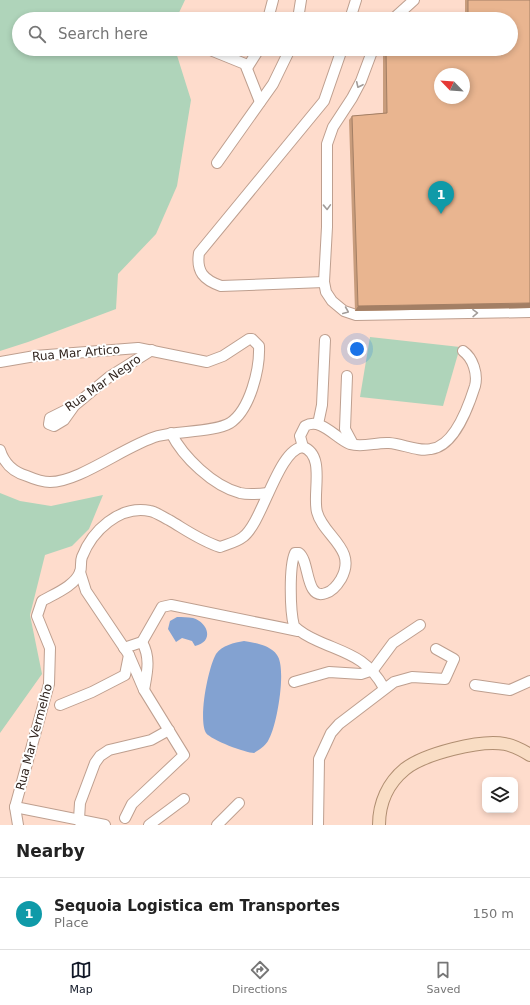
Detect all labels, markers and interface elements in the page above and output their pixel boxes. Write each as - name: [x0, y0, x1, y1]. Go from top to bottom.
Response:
- search box: [12, 12, 518, 56]
- icon: search: [26, 23, 48, 45]
- text: Search here: [58, 25, 148, 43]
- north arrow: [434, 68, 470, 104]
- one-way arrow: [356, 81, 364, 88]
- pin: 1: [428, 181, 454, 214]
- one-way arrow: [322, 204, 331, 210]
- one-way arrow: [342, 306, 349, 314]
- one-way arrow: [472, 309, 478, 317]
- your location: [347, 339, 367, 359]
- street label: Rua Mar Artico: [31, 342, 121, 364]
- street label: Rua Mar Negro: [63, 352, 143, 414]
- street label: Rua Mar Vermelho: [13, 682, 55, 792]
- map controls: [482, 777, 518, 813]
- button: layers: [482, 777, 518, 813]
- text: Nearby: [16, 841, 85, 861]
- text: Sequoia Logistica em Transportes: [54, 897, 340, 915]
- text: 1: [24, 906, 34, 921]
- text: 150 m: [472, 906, 514, 921]
- text: Place: [54, 915, 89, 930]
- tab: Map: [70, 959, 93, 996]
- tab: Directions: [232, 959, 287, 996]
- tab: Saved: [426, 959, 460, 996]

